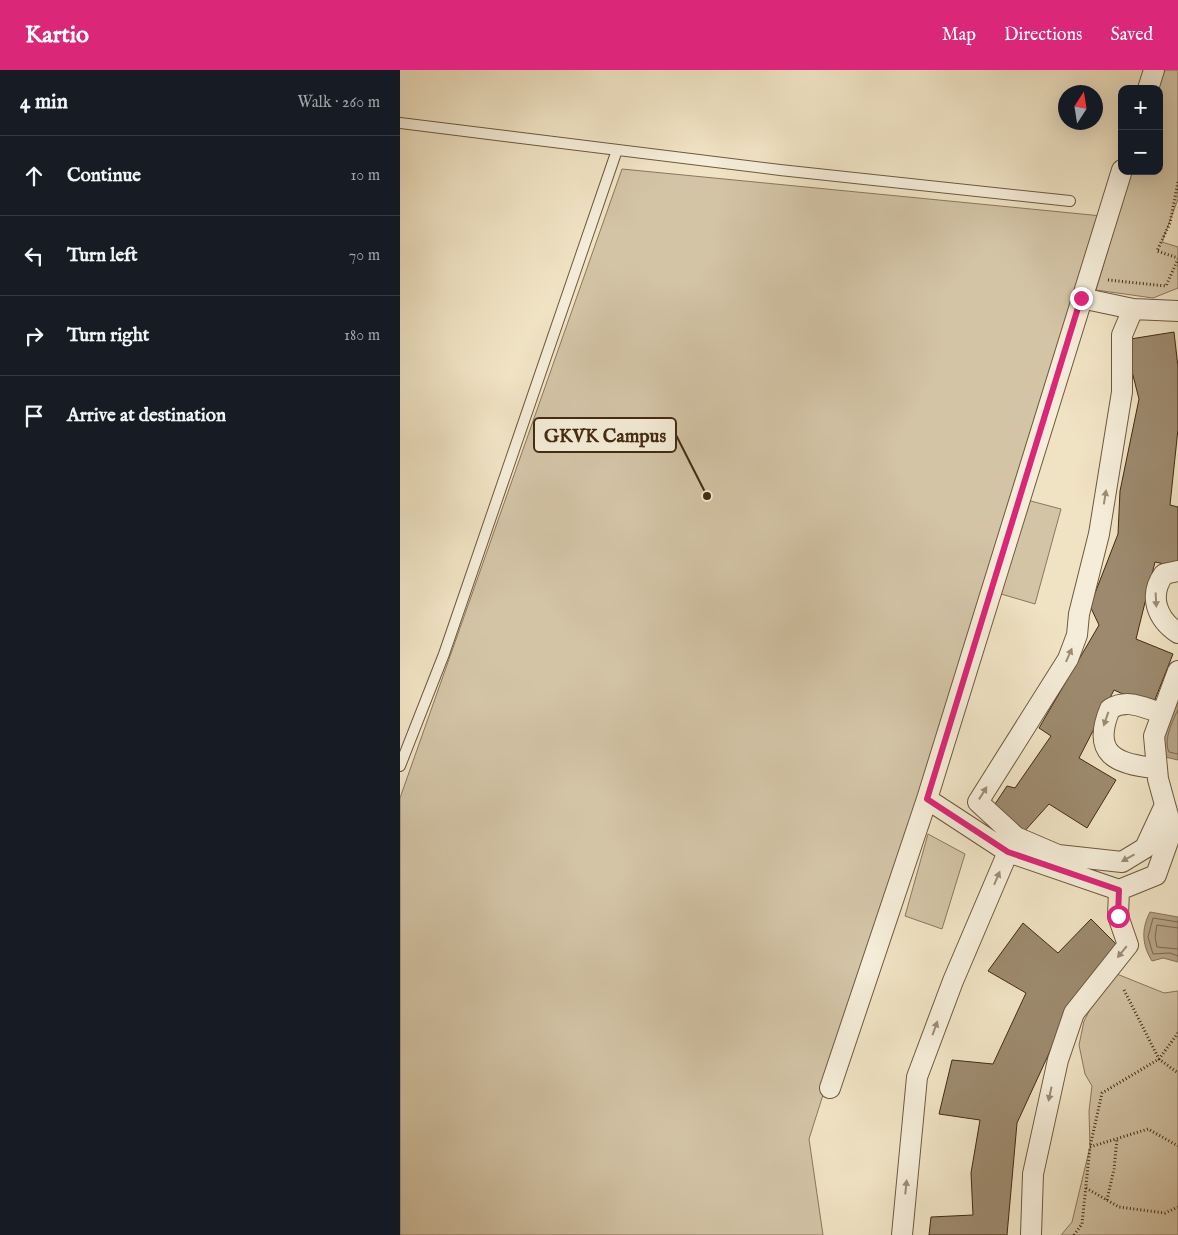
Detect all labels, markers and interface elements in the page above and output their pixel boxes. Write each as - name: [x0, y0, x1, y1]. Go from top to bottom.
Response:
- text: Kartio: [25, 20, 89, 51]
- text: Map: [942, 24, 976, 47]
- text: Directions: [1004, 24, 1082, 47]
- text: Saved: [1110, 24, 1153, 47]
- north arrow: [1058, 85, 1103, 130]
- map controls: [1118, 85, 1163, 175]
- button: +: [1118, 85, 1163, 130]
- text: 4 min: [20, 89, 68, 116]
- text: Walk · 260 m: [297, 93, 380, 113]
- button: −: [1118, 130, 1163, 175]
- icon: ahead: [20, 162, 48, 190]
- text: Continue: [67, 164, 141, 188]
- text: 10 m: [350, 166, 380, 186]
- icon: left: [20, 242, 48, 270]
- text: Turn left: [67, 244, 138, 268]
- text: 70 m: [349, 246, 380, 266]
- route end: [1070, 287, 1093, 310]
- icon: right: [20, 322, 48, 350]
- text: Turn right: [67, 324, 149, 348]
- text: 180 m: [344, 326, 380, 346]
- icon: arrive: [20, 402, 48, 430]
- text: Arrive at destination: [67, 404, 226, 428]
- callout: GKVK Campus: [534, 418, 676, 452]
- text: GKVK Campus: [544, 425, 666, 449]
- one-way arrow: [1101, 489, 1109, 505]
- one-way arrow: [1153, 592, 1161, 608]
- one-way arrow: [1065, 648, 1073, 662]
- one-way arrow: [1102, 712, 1110, 727]
- one-way arrow: [979, 787, 988, 800]
- one-way arrow: [1122, 853, 1135, 862]
- one-way arrow: [993, 870, 1001, 885]
- route start: [1107, 905, 1130, 928]
- one-way arrow: [1117, 946, 1128, 959]
- one-way arrow: [931, 1020, 939, 1035]
- one-way arrow: [1046, 1087, 1054, 1103]
- one-way arrow: [902, 1178, 910, 1194]

